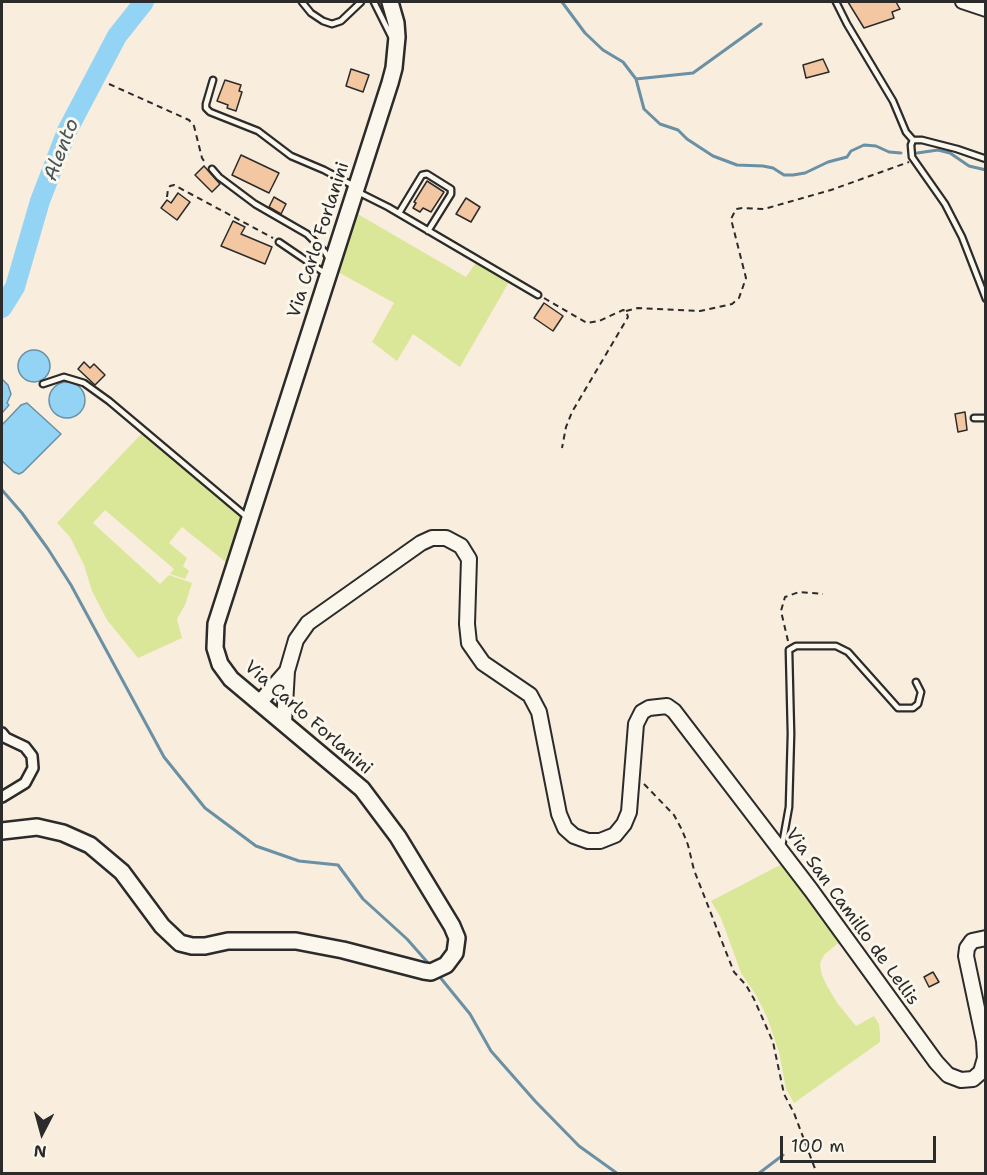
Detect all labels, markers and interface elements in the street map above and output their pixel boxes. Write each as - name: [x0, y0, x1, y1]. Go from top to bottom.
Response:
- water label: Alento: [39, 115, 85, 185]
- street label: Via Carlo Forlanini: [284, 159, 354, 321]
- street label: Via Carlo Forlanini: [240, 657, 376, 779]
- street label: Via San Camillo de Lellis: [780, 824, 924, 1010]
- north arrow: [12, 1103, 72, 1163]
- scale bar: [783, 1124, 939, 1162]
- text: 100 m: [791, 1134, 845, 1158]
- text: N: [33, 1140, 47, 1163]

